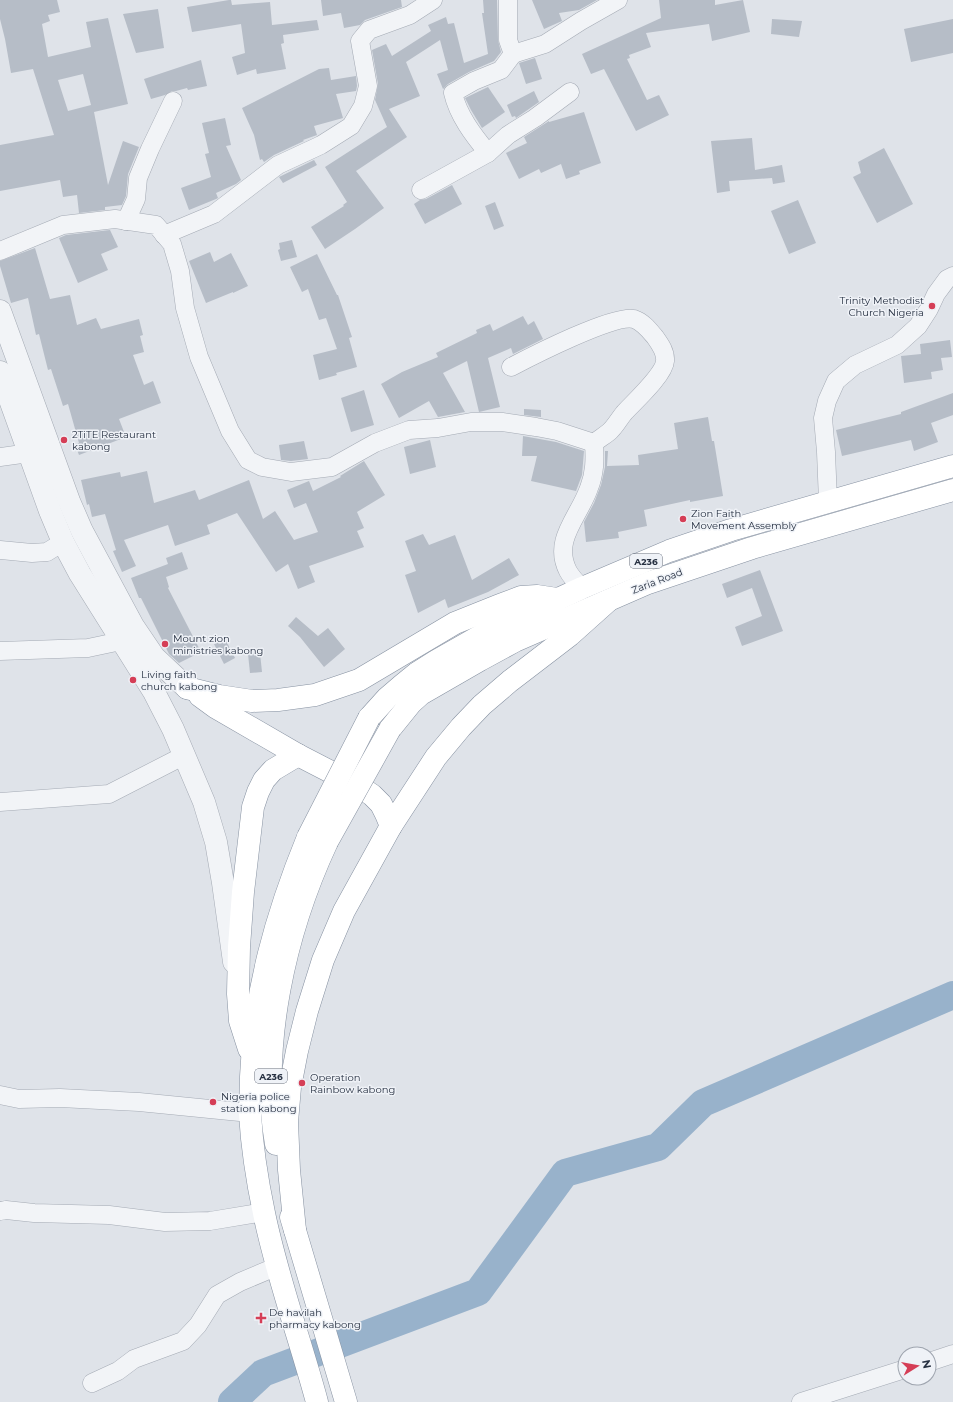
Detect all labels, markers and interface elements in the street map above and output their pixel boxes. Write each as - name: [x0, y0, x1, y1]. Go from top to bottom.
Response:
- place label: Trinity Methodist Church Nigeria: [840, 294, 924, 319]
- marker: Trinity Methodist Church Nigeria: [927, 301, 937, 311]
- place label: 2TiTE Restaurant kabong: [72, 428, 156, 453]
- marker: 2TiTE Restaurant kabong: [59, 435, 69, 445]
- place label: Zion Faith Movement Assembly: [691, 507, 797, 532]
- marker: Zion Faith Movement Assembly: [678, 514, 688, 524]
- road number: A236: [630, 554, 662, 568]
- street label: Zaria Road: [630, 565, 684, 597]
- place label: Mount zion ministries kabong: [173, 632, 263, 657]
- marker: Mount zion ministries kabong: [160, 639, 170, 649]
- place label: Living faith church kabong: [141, 668, 217, 693]
- marker: Living faith church kabong: [128, 675, 138, 685]
- road number: A236: [255, 1069, 287, 1083]
- place label: Operation Rainbow kabong: [310, 1071, 395, 1096]
- marker: Operation Rainbow kabong: [297, 1078, 307, 1088]
- place label: Nigeria police station kabong: [221, 1090, 296, 1115]
- marker: Nigeria police station kabong: [208, 1097, 218, 1107]
- place label: De havilah pharmacy kabong: [269, 1306, 361, 1331]
- marker: De havilah pharmacy kabong: [256, 1313, 266, 1323]
- north arrow: [897, 1346, 937, 1386]
- text: N: [919, 1358, 935, 1370]

